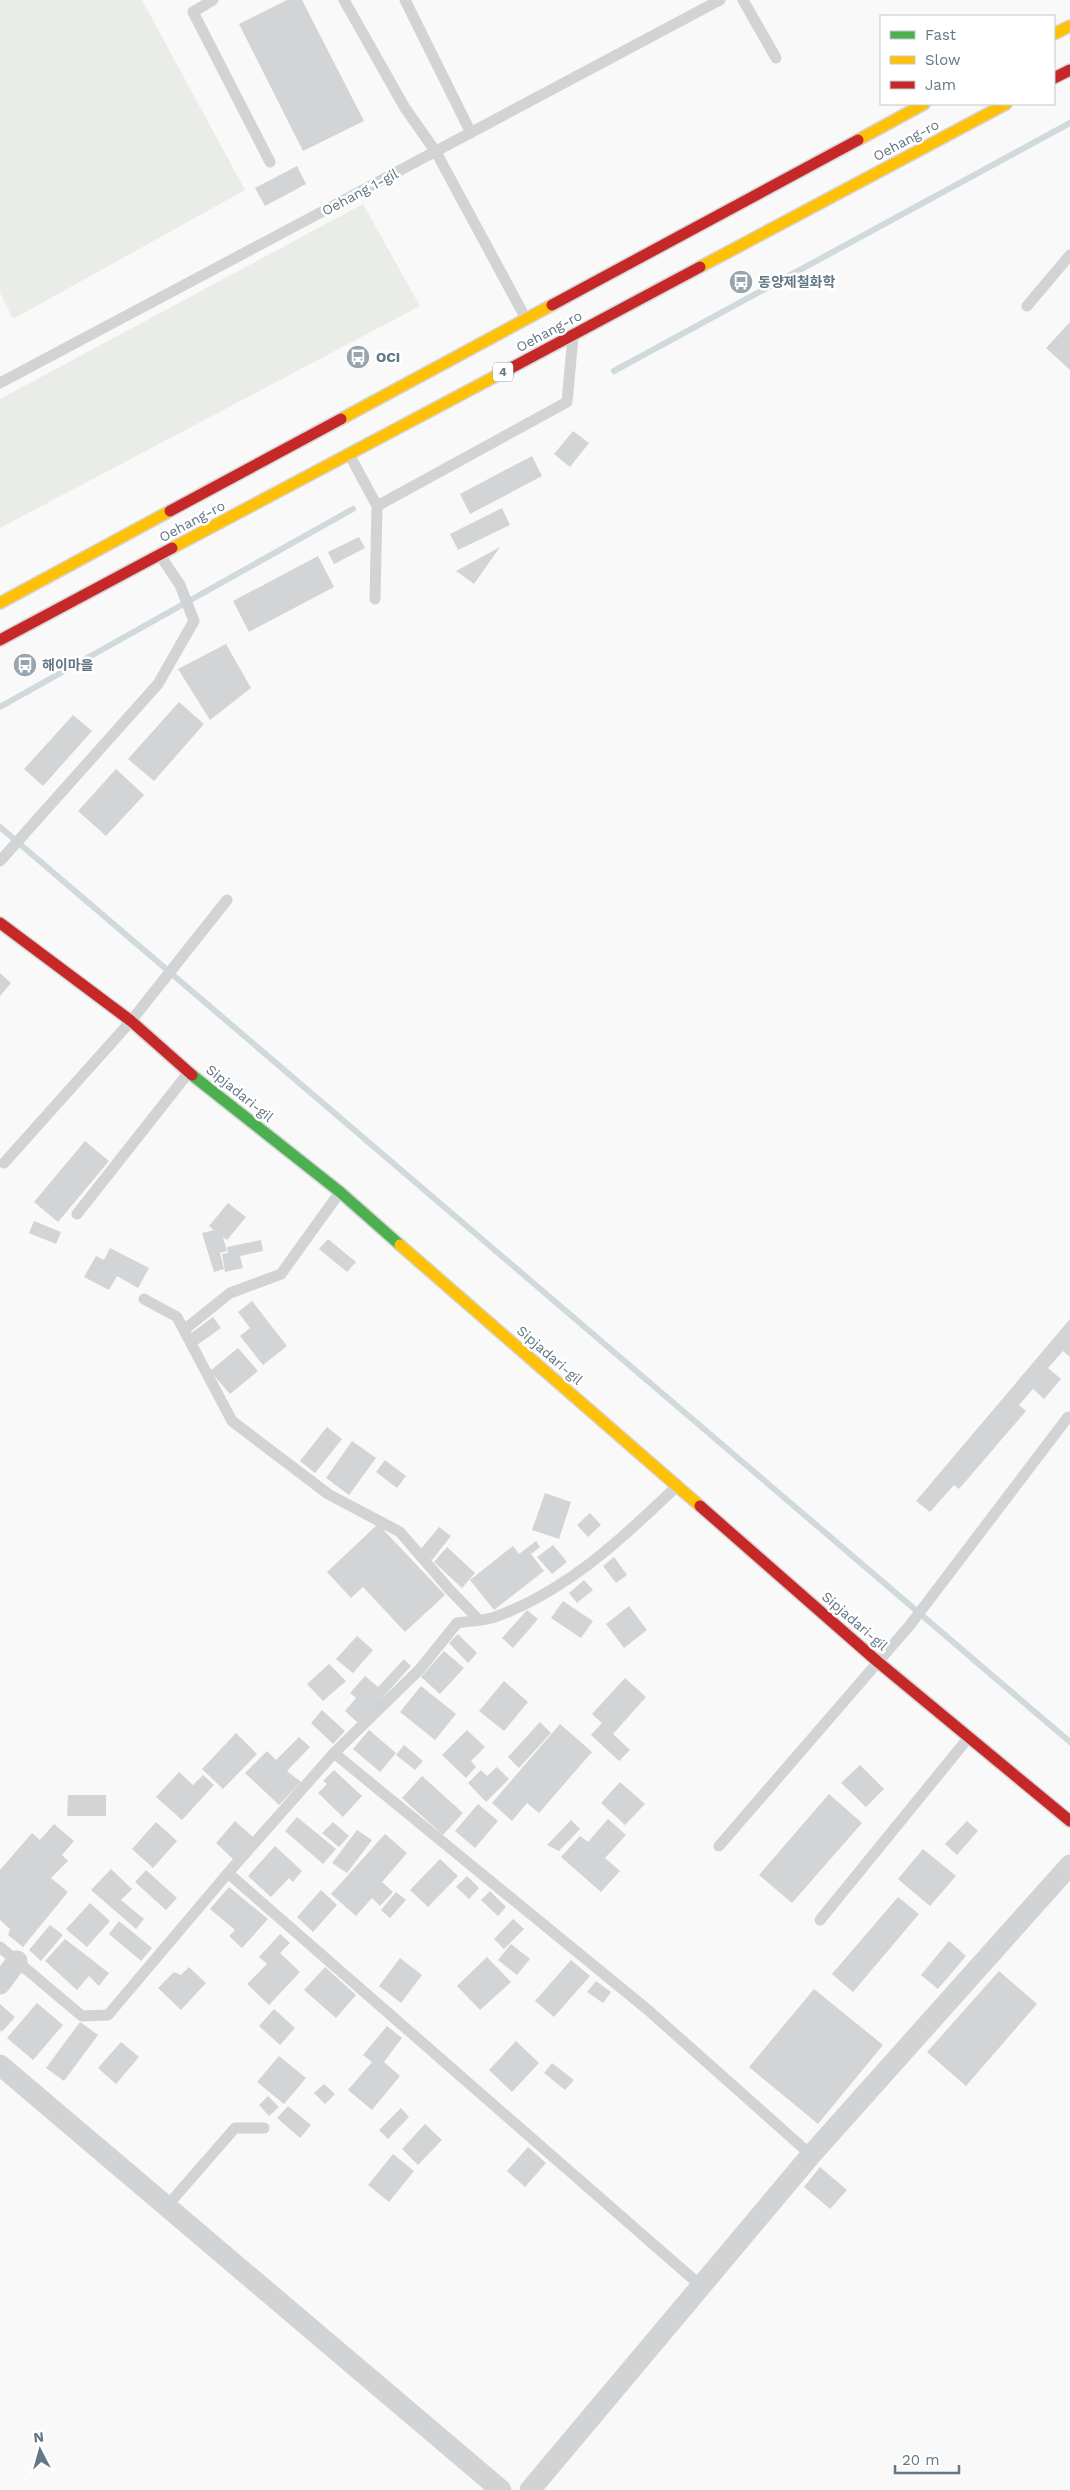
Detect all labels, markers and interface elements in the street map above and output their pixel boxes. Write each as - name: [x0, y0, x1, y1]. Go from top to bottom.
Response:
- legend: [880, 15, 1055, 105]
- text: Fast: [925, 26, 957, 44]
- text: Slow: [925, 51, 961, 69]
- text: Jam: [925, 76, 956, 94]
- street label: Oehang-ro: [870, 116, 942, 164]
- street label: Oehang 1-gil: [319, 165, 401, 219]
- bus stop icon: 동양제철화학: [728, 269, 754, 295]
- place label: 동양제철화학: [758, 274, 835, 290]
- street label: Oehang-ro: [513, 307, 585, 355]
- bus stop icon: OCI: [345, 344, 371, 370]
- place label: OCI: [376, 349, 400, 365]
- road number: 4: [493, 362, 513, 382]
- street label: Oehang-ro: [156, 497, 228, 545]
- bus stop icon: 해이마을: [12, 652, 38, 678]
- place label: 해이마을: [42, 657, 94, 673]
- street label: Sipjadari-gil: [203, 1061, 277, 1125]
- street label: Sipjadari-gil: [514, 1322, 587, 1388]
- street label: Sipjadari-gil: [819, 1588, 892, 1654]
- north arrow: [15, 2425, 65, 2475]
- text: N: [33, 2429, 45, 2446]
- scale bar: [895, 2442, 959, 2474]
- text: 20 m: [902, 2451, 940, 2469]

